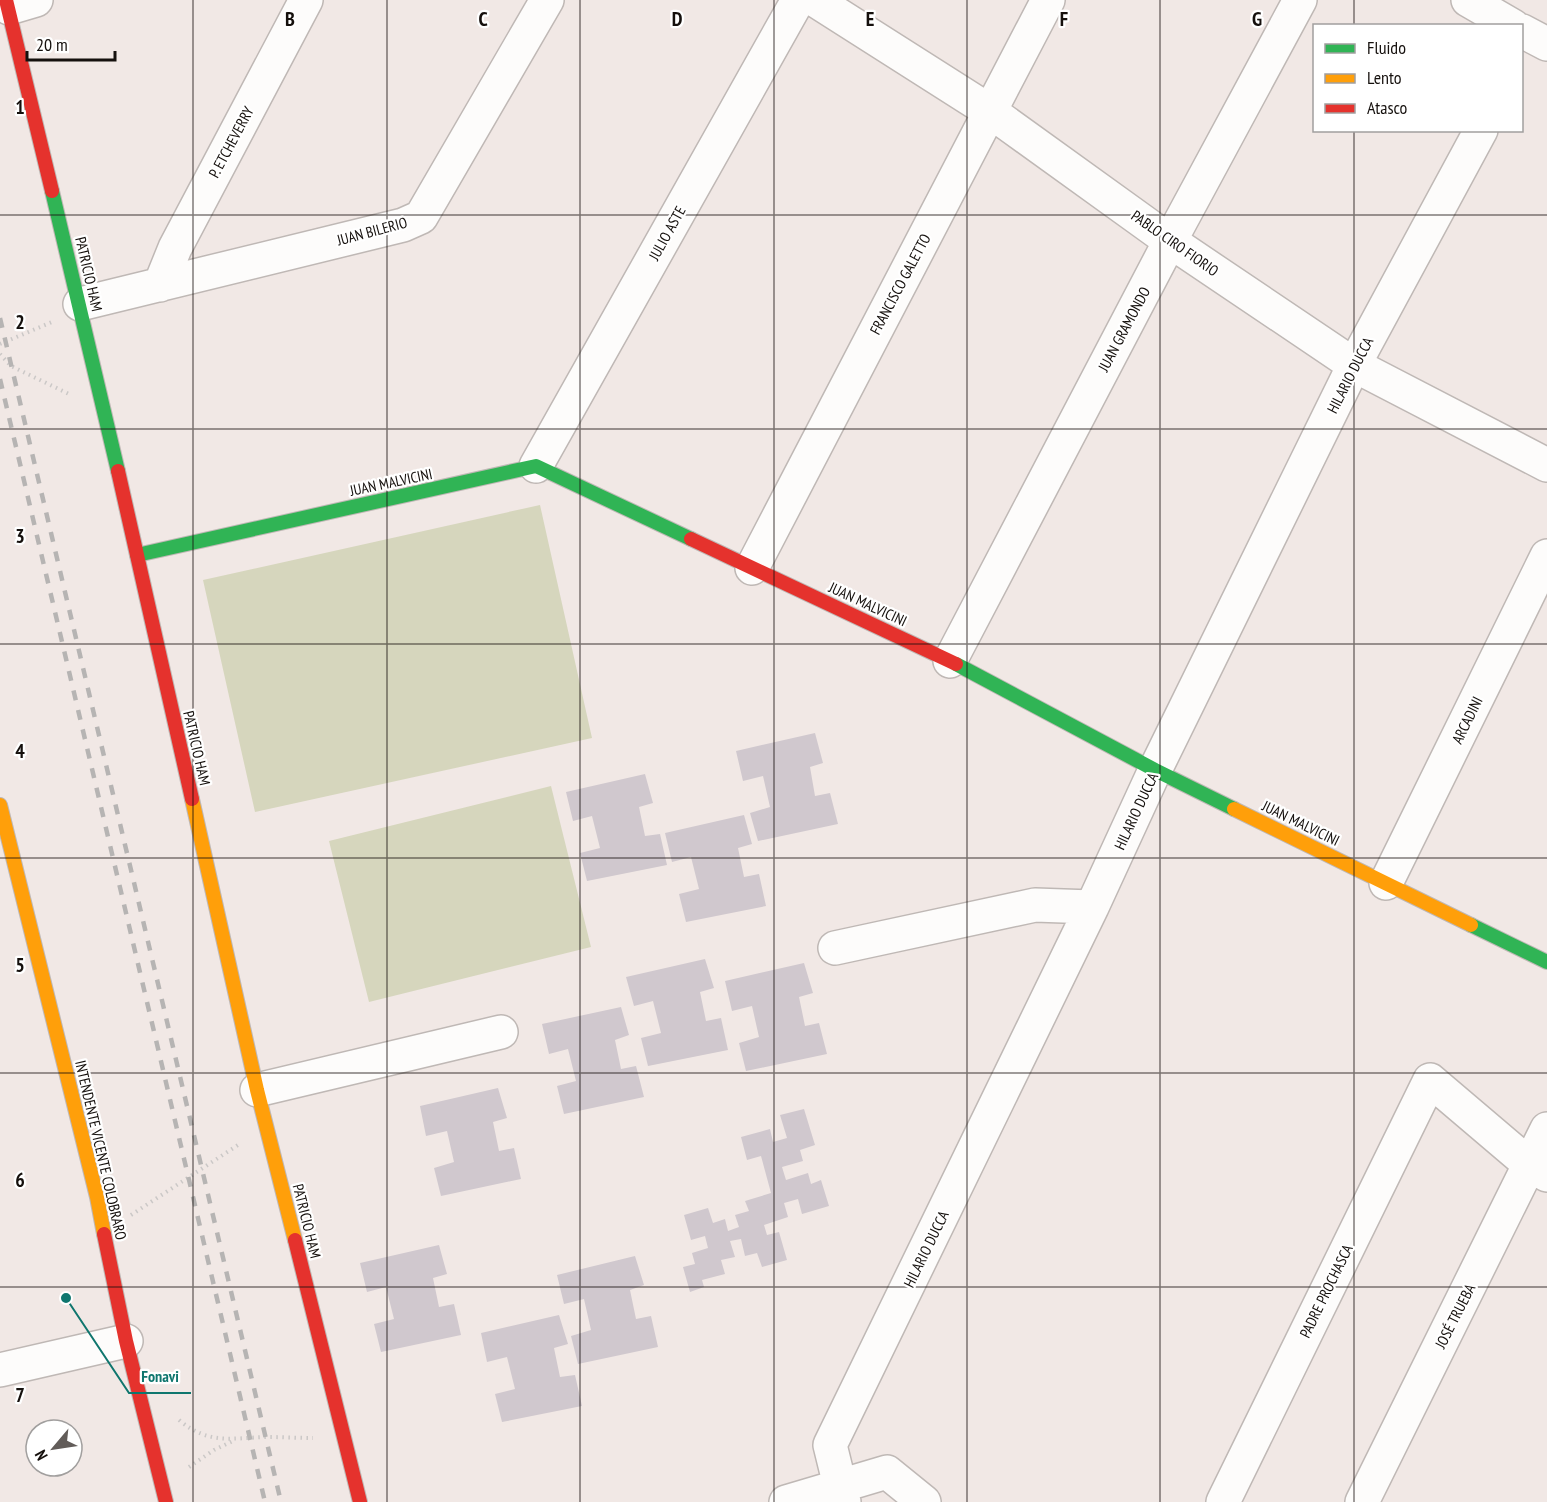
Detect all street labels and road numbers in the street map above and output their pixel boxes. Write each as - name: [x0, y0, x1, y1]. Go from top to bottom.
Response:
- street label: P. ETCHEVERRY: [204, 103, 258, 181]
- street label: JULIO ASTE: [644, 203, 690, 264]
- street label: PABLO CIRO FIORIO: [1128, 206, 1222, 280]
- street label: JUAN BILERIO: [334, 213, 409, 250]
- street label: FRANCISCO GALETTO: [865, 230, 935, 338]
- street label: PATRICIO HAM: [71, 235, 107, 313]
- street label: JUAN GRAMONDO: [1093, 283, 1154, 375]
- street label: HILARIO DUCCA: [1323, 333, 1378, 416]
- street label: JUAN MALVICINI: [347, 464, 434, 500]
- street label: JUAN MALVICINI: [825, 577, 910, 630]
- street label: ARCADINI: [1447, 693, 1487, 747]
- street label: PATRICIO HAM: [179, 709, 215, 787]
- street label: HILARIO DUCCA: [1110, 769, 1163, 853]
- street label: JUAN MALVICINI: [1258, 796, 1343, 850]
- street label: INTENDENTE VICENTE COLOBRARO: [71, 1058, 131, 1242]
- street label: PATRICIO HAM: [289, 1182, 325, 1260]
- street label: HILARIO DUCCA: [899, 1207, 953, 1290]
- street label: PADRE PROCHASCA: [1295, 1240, 1357, 1341]
- street label: JOSÉ TRUEBA: [1430, 1280, 1480, 1352]

